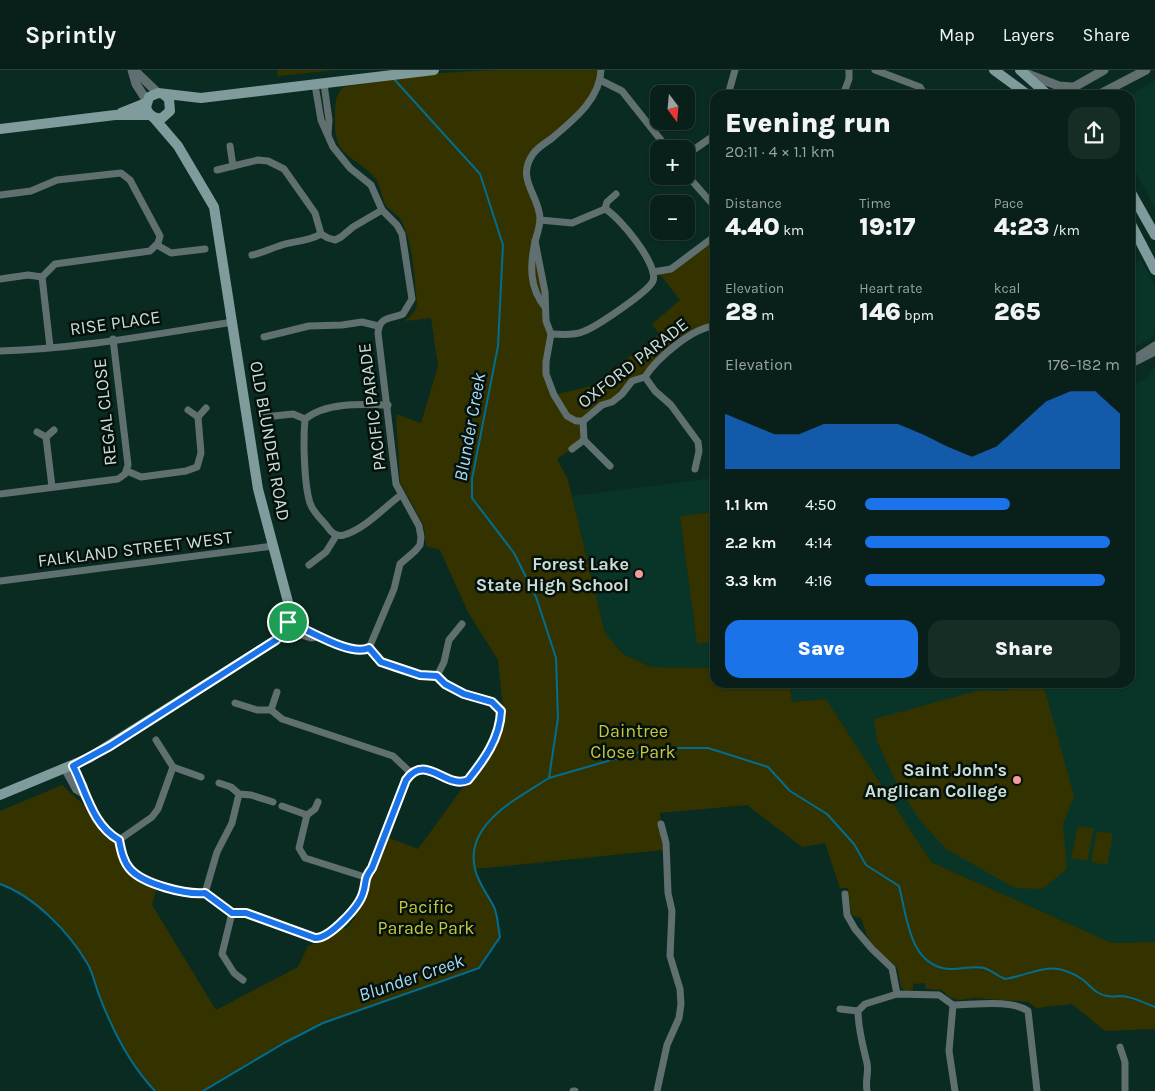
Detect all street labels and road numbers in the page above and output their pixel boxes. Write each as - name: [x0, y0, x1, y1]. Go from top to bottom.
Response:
- street label: RISE PLACE: [68, 306, 162, 340]
- street label: OXFORD PARADE: [573, 313, 693, 413]
- street label: PACIFIC PARADE: [353, 342, 391, 472]
- street label: REGAL CLOSE: [88, 357, 122, 467]
- street label: OLD BLUNDER ROAD: [245, 359, 295, 523]
- street label: FALKLAND STREET WEST: [36, 526, 234, 572]

